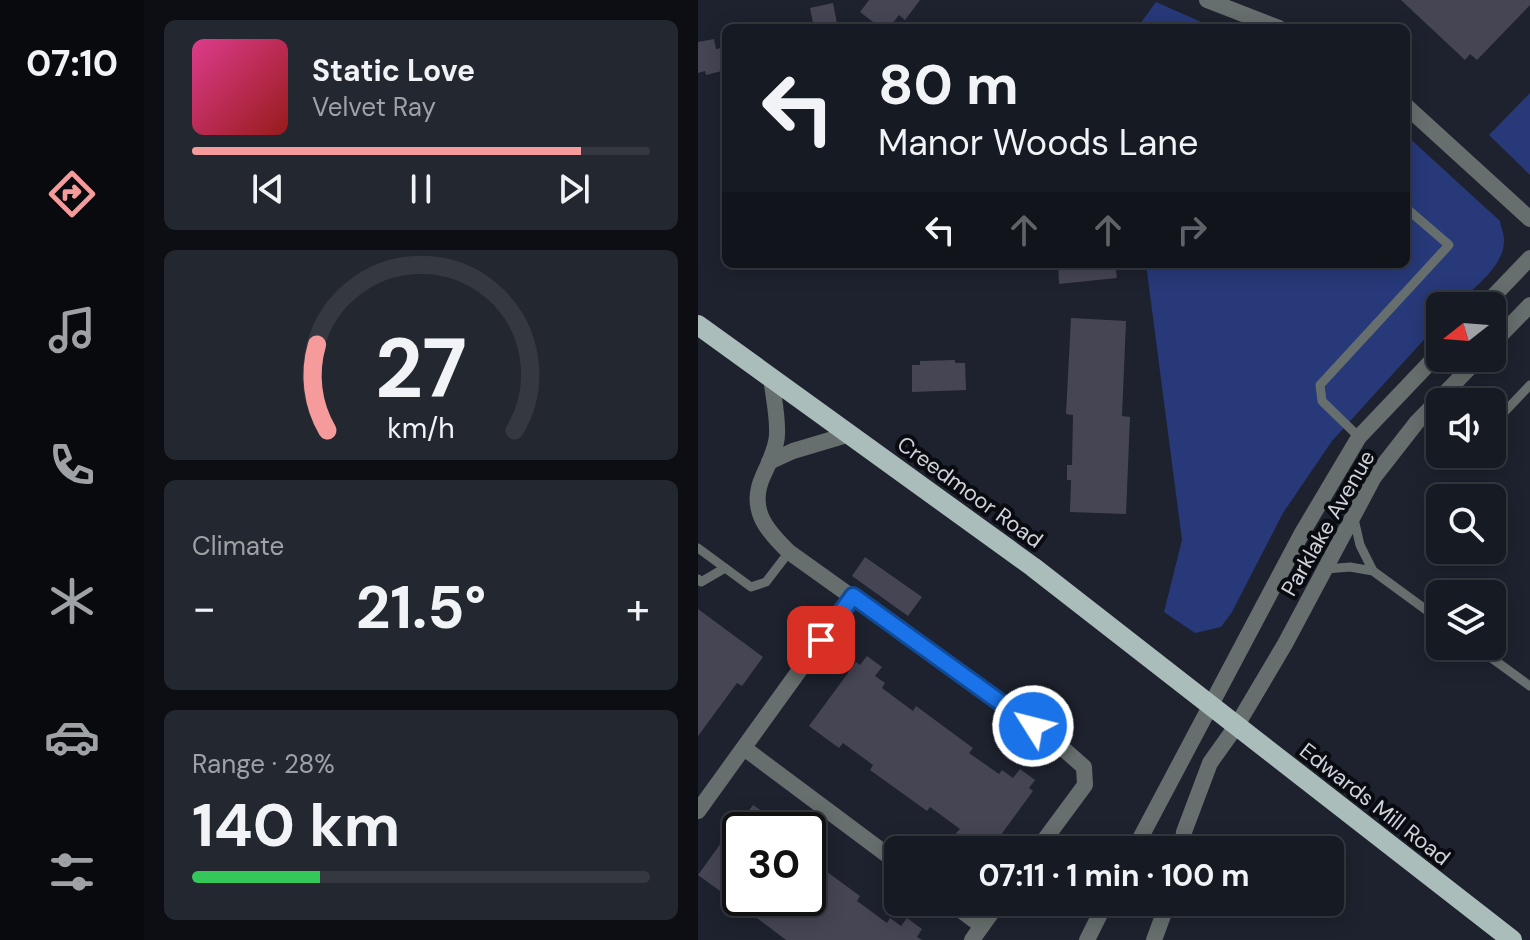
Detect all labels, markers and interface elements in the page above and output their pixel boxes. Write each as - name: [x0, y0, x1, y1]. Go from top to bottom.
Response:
- text: 07:10: [26, 40, 118, 87]
- text: 80 m: [878, 48, 1019, 121]
- text: Static Love: [312, 51, 475, 90]
- icon: left: [746, 56, 850, 160]
- text: Velvet Ray: [312, 90, 436, 124]
- text: Manor Woods Lane: [878, 119, 1198, 166]
- icon: directions: [44, 166, 100, 222]
- icon: previous: [246, 167, 290, 211]
- icon: pause: [399, 167, 443, 211]
- icon: next: [552, 167, 596, 211]
- icon: left: [918, 208, 962, 252]
- icon: ahead: [1002, 208, 1046, 252]
- icon: ahead: [1086, 208, 1130, 252]
- icon: right: [1170, 208, 1214, 252]
- north arrow: [1426, 292, 1506, 372]
- map controls: [1426, 292, 1506, 660]
- icon: music: [44, 302, 100, 358]
- text: 27: [375, 314, 467, 423]
- button: sound: [1426, 388, 1506, 468]
- text: km/h: [387, 410, 455, 447]
- street label: Creedmoor Road: [891, 429, 1049, 555]
- icon: phone: [44, 437, 100, 493]
- street label: Parklake Avenue: [1275, 445, 1381, 601]
- button: search: [1426, 484, 1506, 564]
- text: Climate: [192, 529, 284, 563]
- text: 21.5°: [356, 568, 486, 647]
- icon: climate: [44, 573, 100, 629]
- text: −: [192, 579, 216, 637]
- text: +: [626, 579, 650, 637]
- button: layers: [1426, 580, 1506, 660]
- pin: [787, 606, 855, 674]
- icon: arrive: [799, 618, 843, 662]
- position arrow: [991, 684, 1075, 768]
- icon: car: [44, 709, 100, 765]
- street label: Edwards Mill Road: [1294, 736, 1456, 872]
- text: Range · 28%: [192, 747, 335, 781]
- text: 140 km: [192, 786, 400, 865]
- speed limit sign: 30: [722, 812, 826, 916]
- icon: filters: [44, 844, 100, 900]
- text: 07:11 · 1 min · 100 m: [978, 856, 1250, 895]

